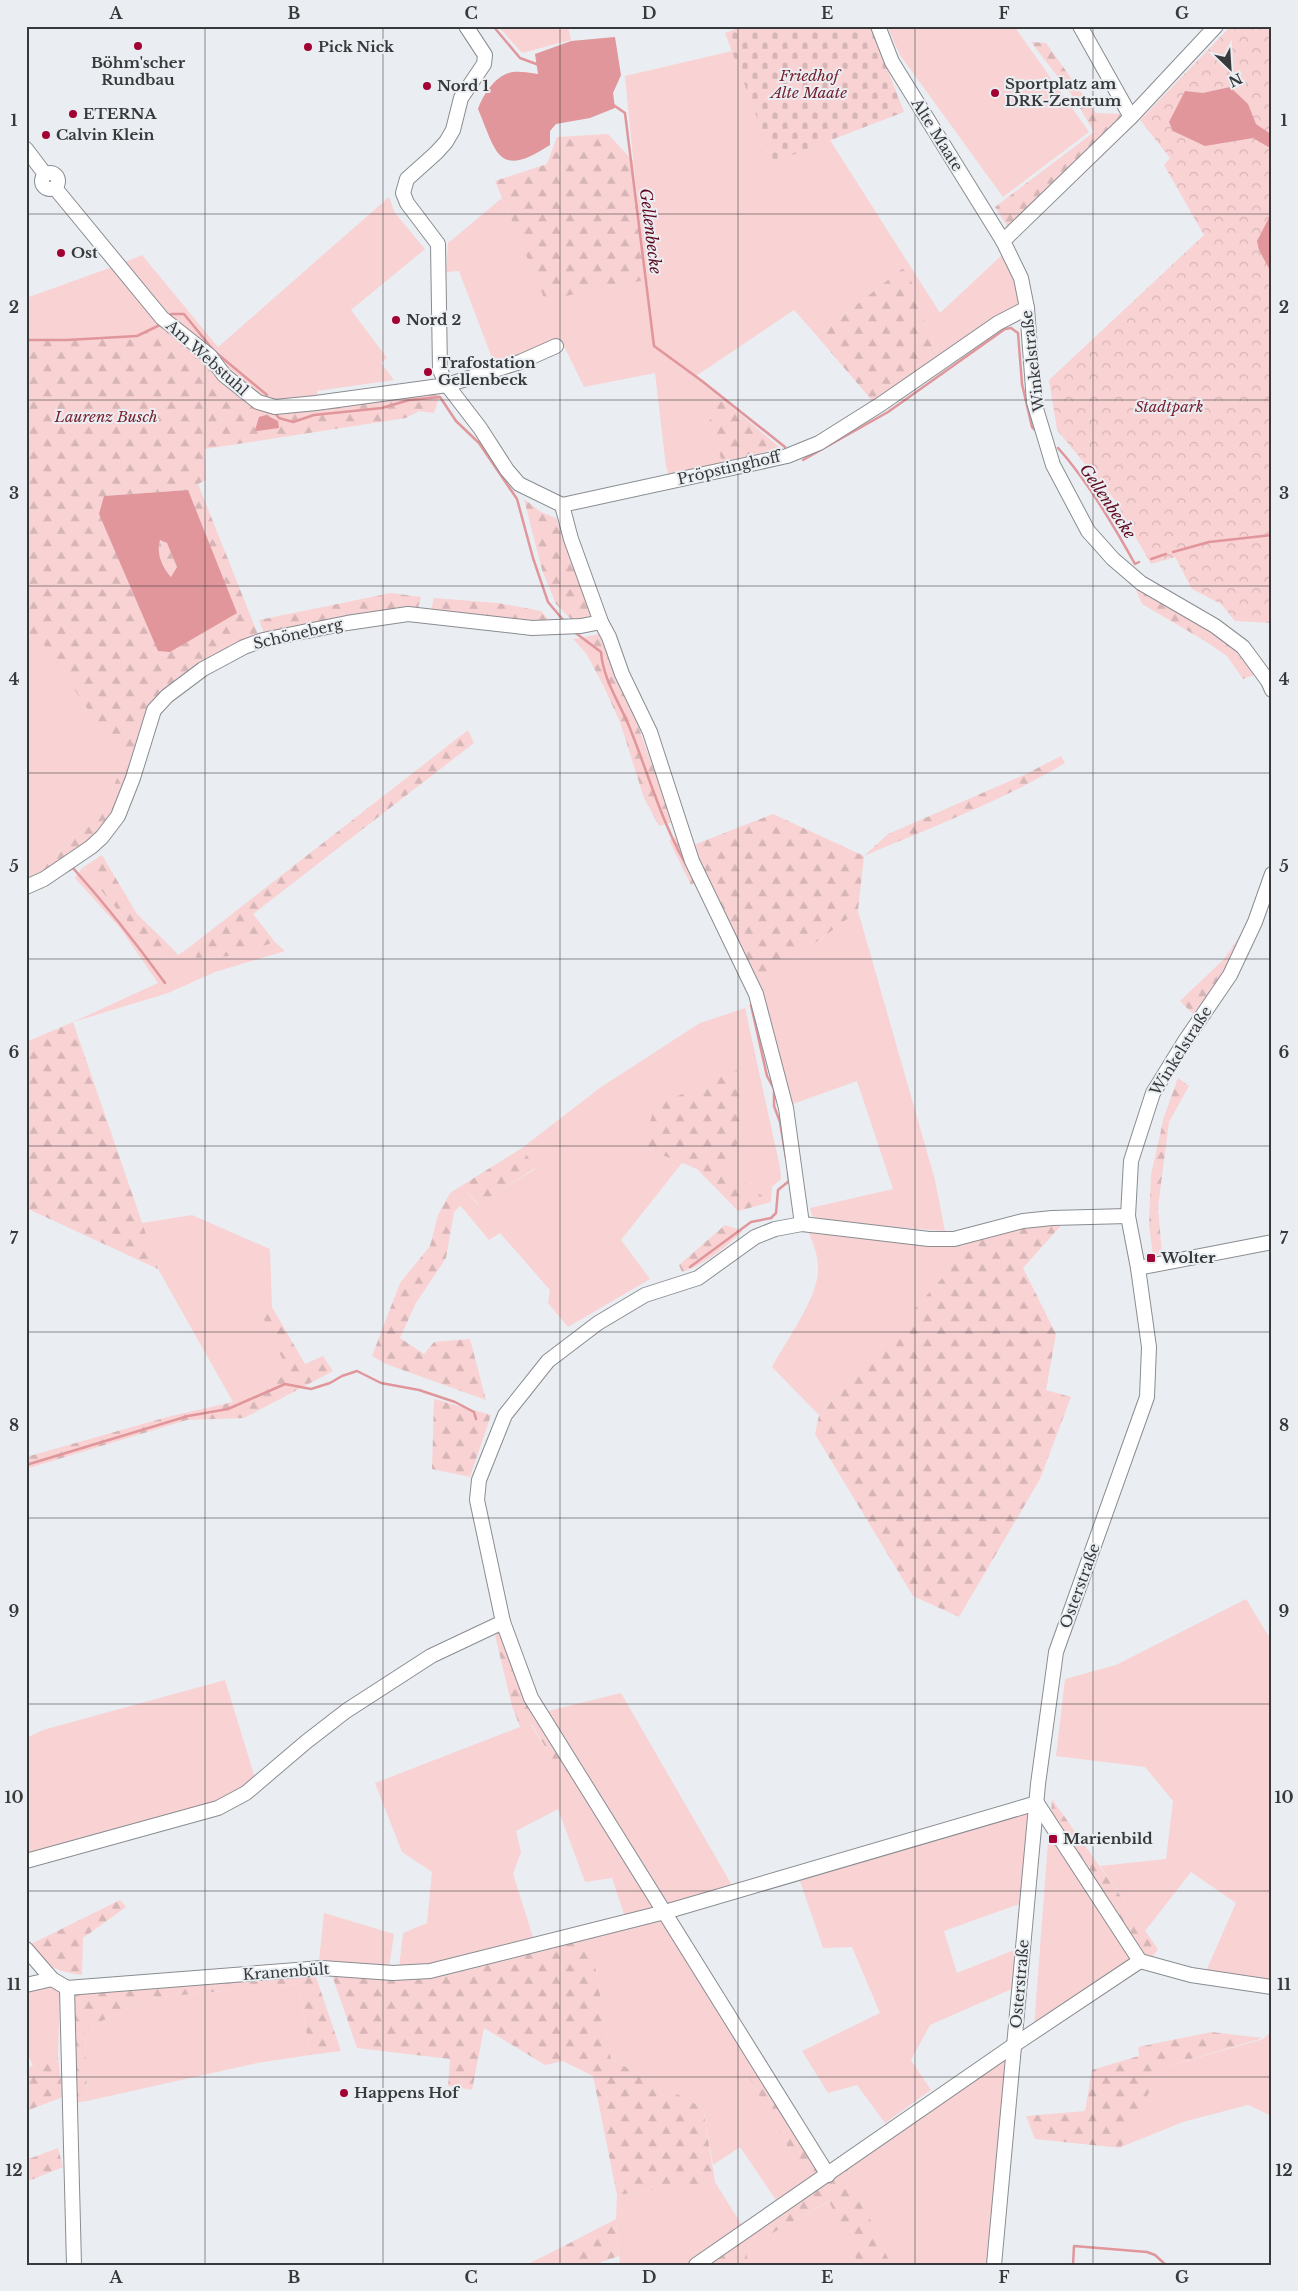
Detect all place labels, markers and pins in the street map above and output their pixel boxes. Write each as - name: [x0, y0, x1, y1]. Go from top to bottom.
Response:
- place label: Pick Nick: [318, 37, 395, 56]
- marker: Böhm'scher Rundbau: [132, 40, 144, 52]
- marker: Pick Nick: [302, 41, 314, 53]
- place label: Böhm'scher Rundbau: [91, 53, 186, 89]
- place label: Sportplatz am DRK-Zentrum: [1005, 74, 1122, 110]
- place label: Nord 1: [437, 76, 489, 95]
- marker: Nord 1: [421, 80, 433, 92]
- marker: Sportplatz am DRK-Zentrum: [989, 87, 1001, 99]
- place label: ETERNA: [83, 104, 157, 123]
- marker: ETERNA: [67, 108, 79, 120]
- place label: Calvin Klein: [56, 125, 155, 144]
- marker: Calvin Klein: [40, 129, 52, 141]
- place label: Ost: [71, 243, 98, 262]
- marker: Ost: [55, 247, 67, 259]
- place label: Nord 2: [406, 310, 461, 329]
- marker: Nord 2: [390, 314, 402, 326]
- place label: Trafostation Gellenbeck: [438, 353, 536, 389]
- marker: Trafostation Gellenbeck: [422, 366, 434, 378]
- place label: Wolter: [1160, 1248, 1216, 1267]
- marker: Wolter: [1145, 1252, 1157, 1264]
- place label: Marienbild: [1063, 1829, 1153, 1848]
- marker: Marienbild: [1047, 1833, 1059, 1845]
- place label: Happens Hof: [354, 2083, 461, 2102]
- marker: Happens Hof: [338, 2087, 350, 2099]

